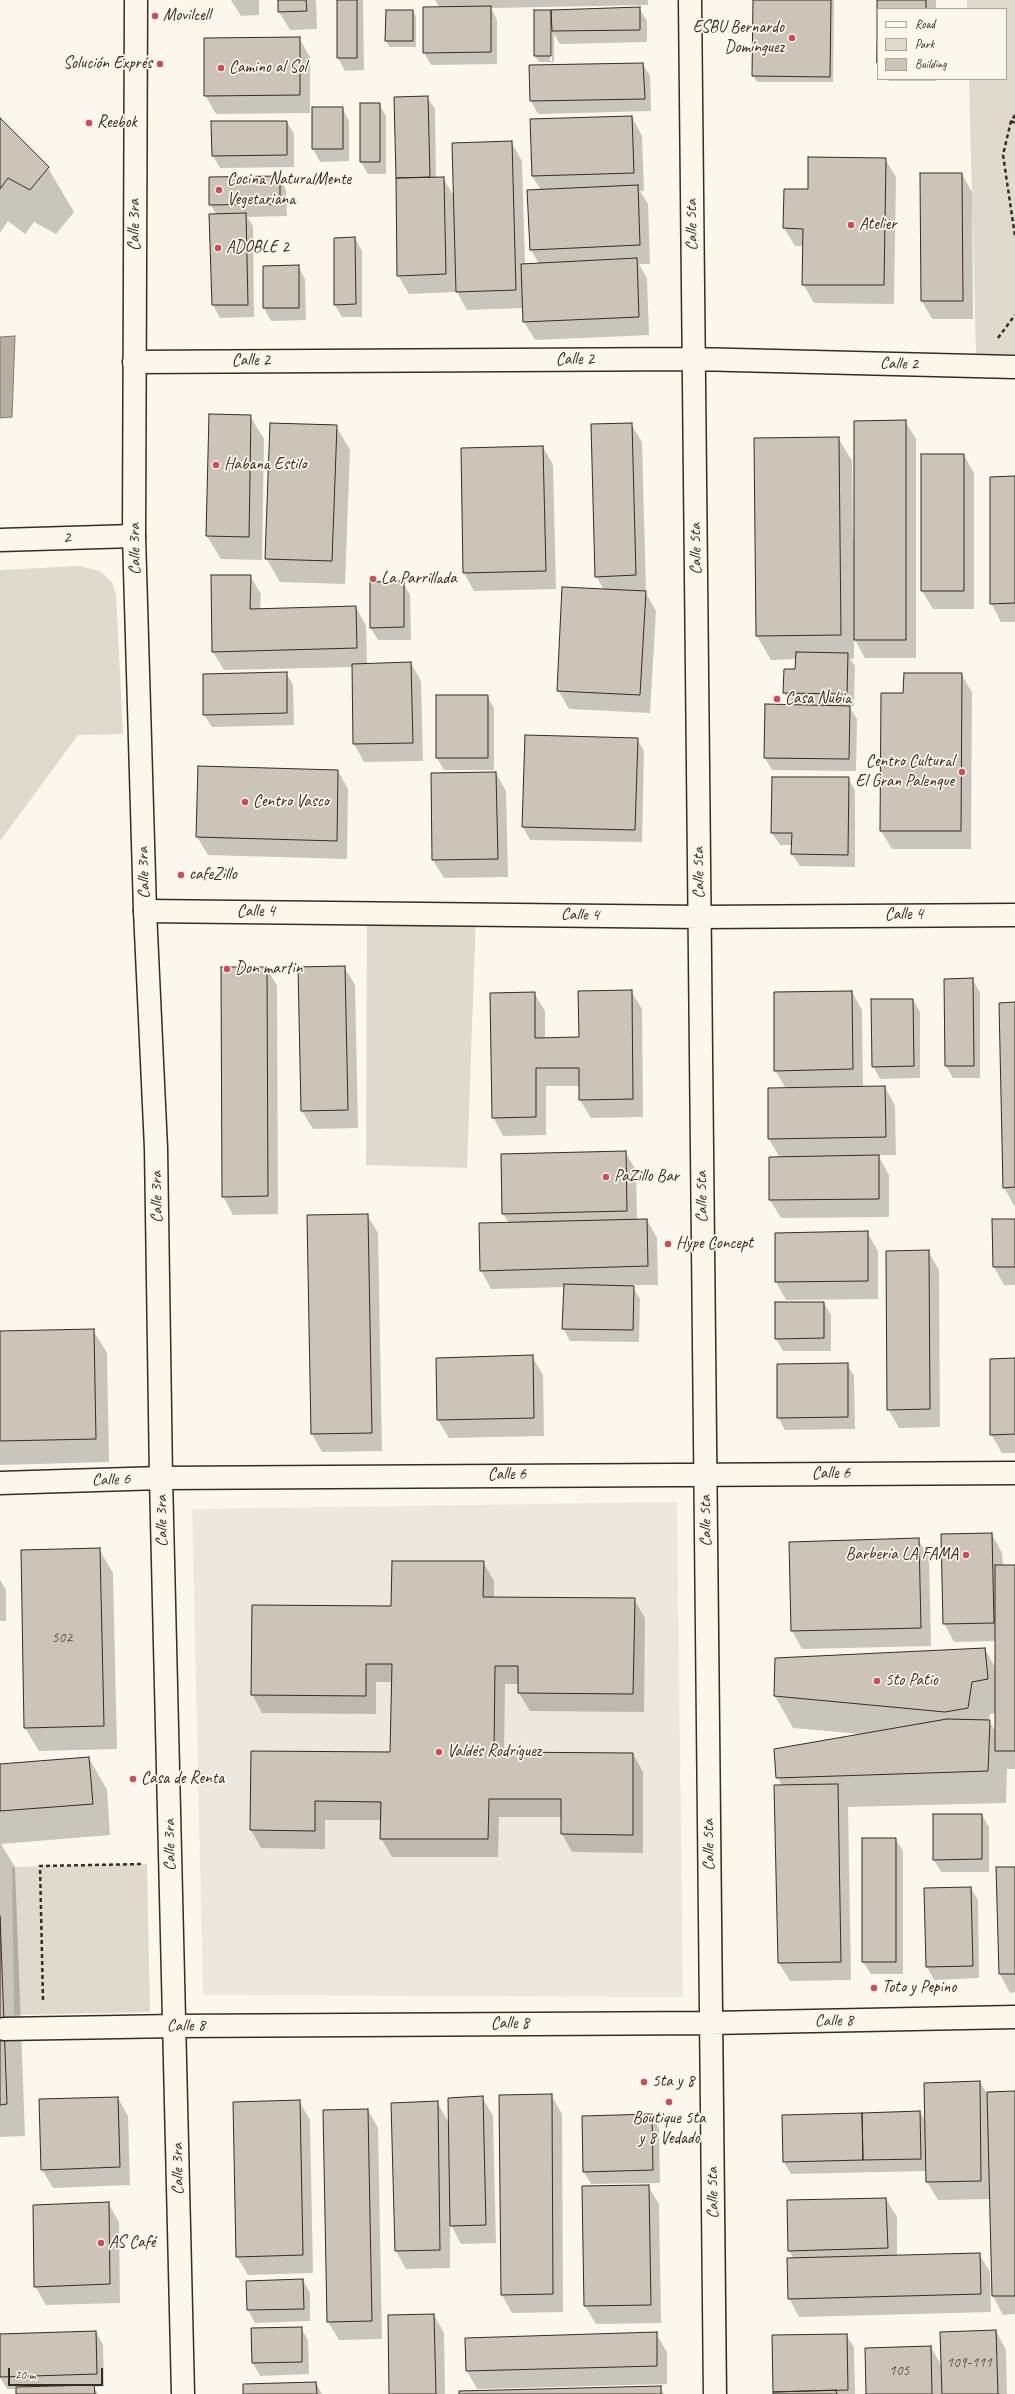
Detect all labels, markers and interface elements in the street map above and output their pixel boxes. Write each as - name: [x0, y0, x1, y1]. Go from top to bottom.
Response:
- place label: Movilcell: [163, 6, 211, 26]
- legend: [877, 8, 1007, 80]
- marker: Movilcell: [150, 11, 160, 21]
- text: Road: [915, 16, 935, 32]
- place label: ESBU Bernardo Domínguez: [693, 18, 784, 58]
- marker: ESBU Bernardo Domínguez: [787, 33, 797, 43]
- text: Park: [915, 36, 934, 52]
- place label: Solución Exprés: [63, 54, 152, 74]
- text: Building: [915, 56, 947, 72]
- place label: Camino al Sol: [229, 58, 306, 78]
- marker: Solución Exprés: [155, 59, 165, 69]
- marker: Camino al Sol: [216, 63, 226, 73]
- place label: Reebok: [97, 113, 137, 133]
- marker: Reebok: [84, 118, 94, 128]
- place label: Cocina NaturalMente Vegetariana: [227, 170, 351, 210]
- marker: Cocina NaturalMente Vegetariana: [214, 185, 224, 195]
- street label: Calle 3ra: [125, 199, 145, 251]
- street label: Calle 5ta: [681, 199, 703, 251]
- place label: Atelier: [859, 215, 896, 235]
- marker: Atelier: [846, 220, 856, 230]
- place label: ADOBLE 2: [226, 238, 289, 258]
- marker: ADOBLE 2: [213, 243, 223, 253]
- street label: Calle 2: [556, 350, 594, 370]
- street label: Calle 2: [232, 351, 270, 371]
- street label: Calle 2: [880, 353, 918, 375]
- place label: Habana Estilo: [224, 455, 306, 475]
- marker: Habana Estilo: [211, 460, 221, 470]
- street label: Calle 3ra: [124, 523, 146, 575]
- street label: Calle 5ta: [685, 523, 707, 575]
- street label: 2: [63, 528, 71, 548]
- place label: La Parrillada: [381, 569, 457, 589]
- marker: La Parrillada: [368, 574, 378, 584]
- place label: Casa Nubia: [785, 689, 851, 709]
- marker: Casa Nubia: [772, 694, 782, 704]
- place label: Centro Cultural El Gran Palenque: [856, 752, 954, 792]
- marker: Centro Cultural El Gran Palenque: [957, 767, 967, 777]
- place label: Centro Vasco: [253, 792, 329, 812]
- marker: Centro Vasco: [240, 797, 250, 807]
- street label: Calle 3ra: [133, 847, 155, 899]
- street label: Calle 5ta: [688, 847, 710, 899]
- place label: cafeZillo: [189, 865, 237, 885]
- marker: cafeZillo: [176, 870, 186, 880]
- street label: Calle 4: [237, 902, 275, 922]
- street label: Calle 4: [561, 904, 599, 926]
- street label: Calle 4: [885, 905, 923, 925]
- place label: Don martin: [235, 959, 302, 979]
- marker: Don martin: [222, 964, 232, 974]
- place label: PaZillo Bar: [614, 1167, 679, 1187]
- street label: Calle 3ra: [146, 1171, 168, 1223]
- street label: Calle 5ta: [691, 1171, 713, 1223]
- marker: PaZillo Bar: [601, 1172, 611, 1182]
- place label: Hype Concept: [676, 1234, 753, 1254]
- marker: Hype Concept: [663, 1239, 673, 1249]
- street label: Calle 6: [812, 1464, 850, 1484]
- street label: Calle 6: [488, 1465, 526, 1485]
- street label: Calle 6: [91, 1469, 131, 1491]
- street label: Calle 3ra: [151, 1495, 173, 1547]
- street label: Calle 5ta: [695, 1495, 717, 1547]
- place label: Barbería LA FAMA: [846, 1545, 958, 1565]
- marker: Barbería LA FAMA: [961, 1550, 971, 1560]
- house number: 502: [52, 1629, 72, 1647]
- place label: 5to Patio: [885, 1671, 938, 1691]
- marker: 5to Patio: [872, 1676, 882, 1686]
- place label: Valdés Rodríguez: [447, 1742, 541, 1762]
- marker: Valdés Rodríguez: [434, 1747, 444, 1757]
- place label: Casa de Renta: [141, 1769, 224, 1789]
- marker: Casa de Renta: [128, 1774, 138, 1784]
- street label: Calle 3ra: [159, 1819, 181, 1871]
- street label: Calle 5ta: [698, 1819, 720, 1871]
- place label: Toto y Pepino: [882, 1978, 956, 1998]
- marker: Toto y Pepino: [869, 1983, 879, 1993]
- street label: Calle 8: [815, 2010, 853, 2032]
- street label: Calle 8: [491, 2014, 529, 2034]
- street label: Calle 8: [167, 2015, 205, 2037]
- place label: 5ta y 8: [652, 2072, 694, 2092]
- marker: 5ta y 8: [639, 2077, 649, 2087]
- marker: Boutique 5ta y 8 Vedado: [664, 2097, 674, 2107]
- place label: Boutique 5ta y 8 Vedado: [633, 2109, 705, 2149]
- street label: Calle 3ra: [167, 2143, 189, 2195]
- street label: Calle 5ta: [702, 2167, 724, 2219]
- place label: AS Café: [109, 2233, 155, 2253]
- marker: AS Café: [96, 2238, 106, 2248]
- house number: 109-111: [946, 2354, 992, 2372]
- scale bar: [10, 2360, 105, 2386]
- house number: 105: [889, 2362, 909, 2380]
- text: 20 m: [15, 2367, 35, 2383]

